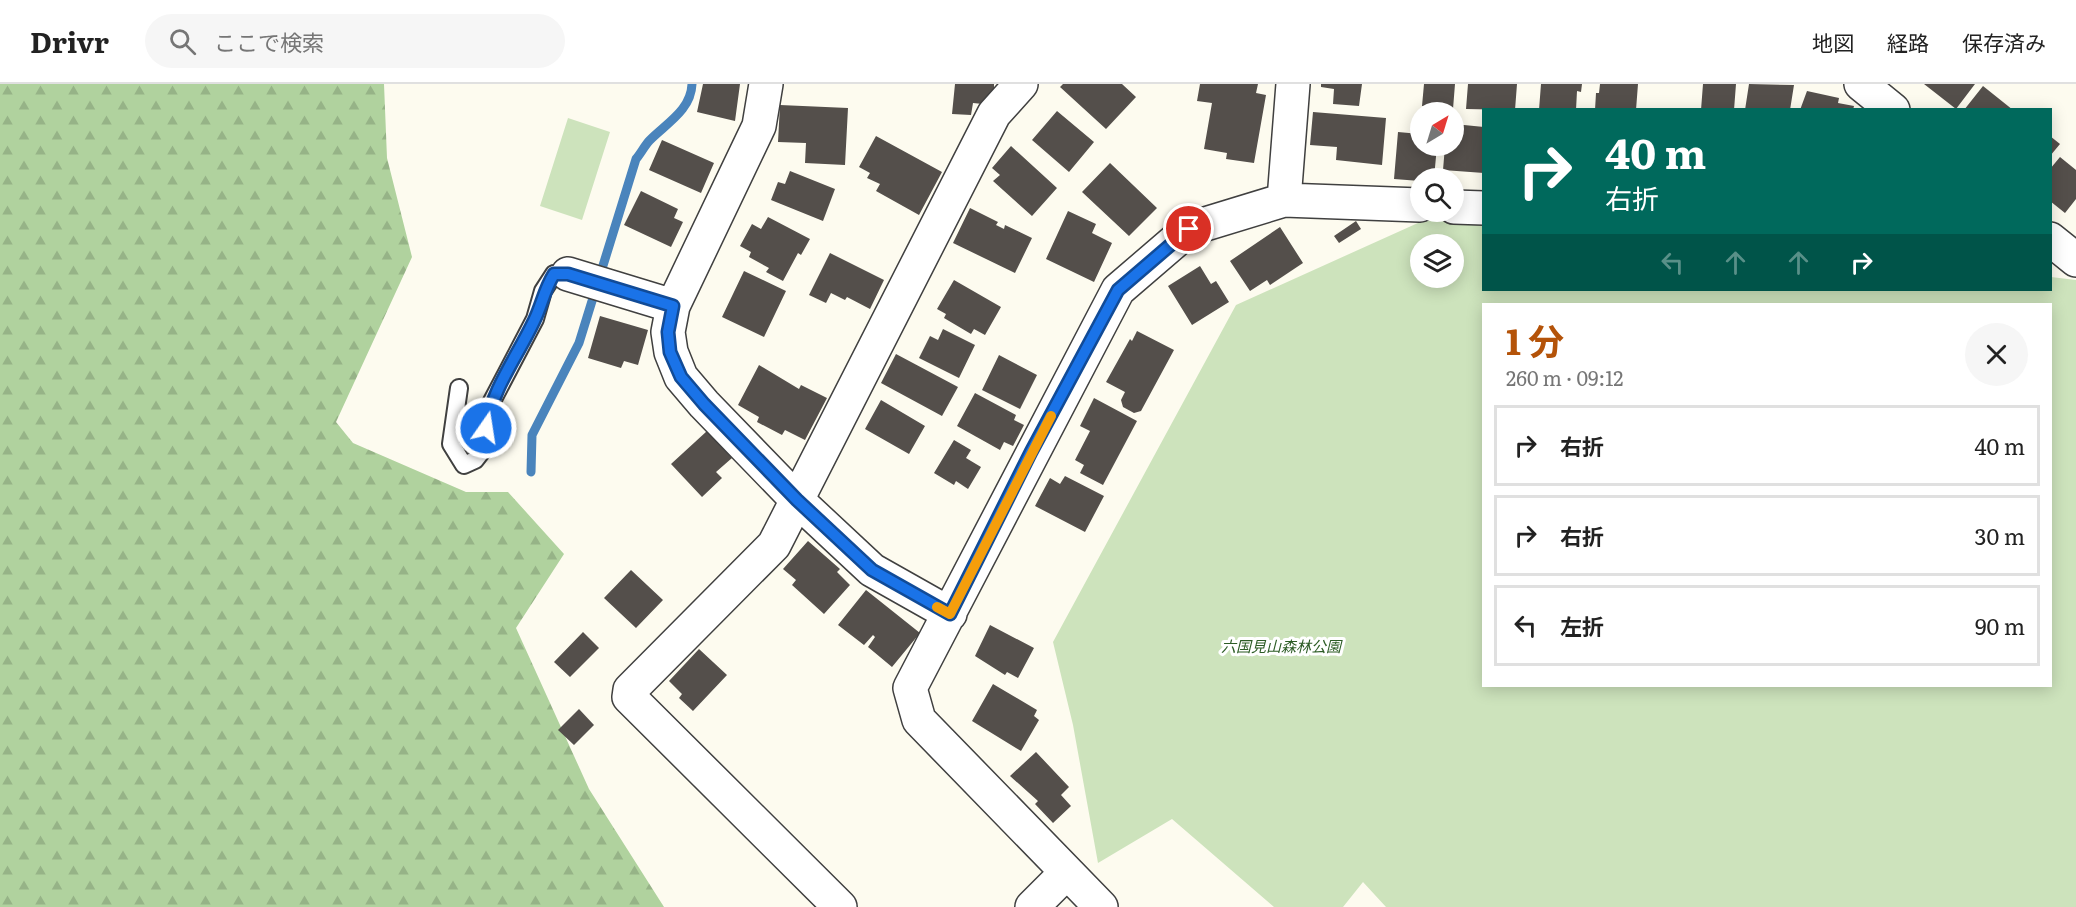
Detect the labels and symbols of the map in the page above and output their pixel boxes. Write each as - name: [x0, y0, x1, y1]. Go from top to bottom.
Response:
- north arrow: [1410, 102, 1464, 156]
- pin: [1163, 203, 1214, 254]
- position arrow: [454, 396, 518, 460]
- park label: 六国見山森林公園: [1221, 634, 1343, 657]

